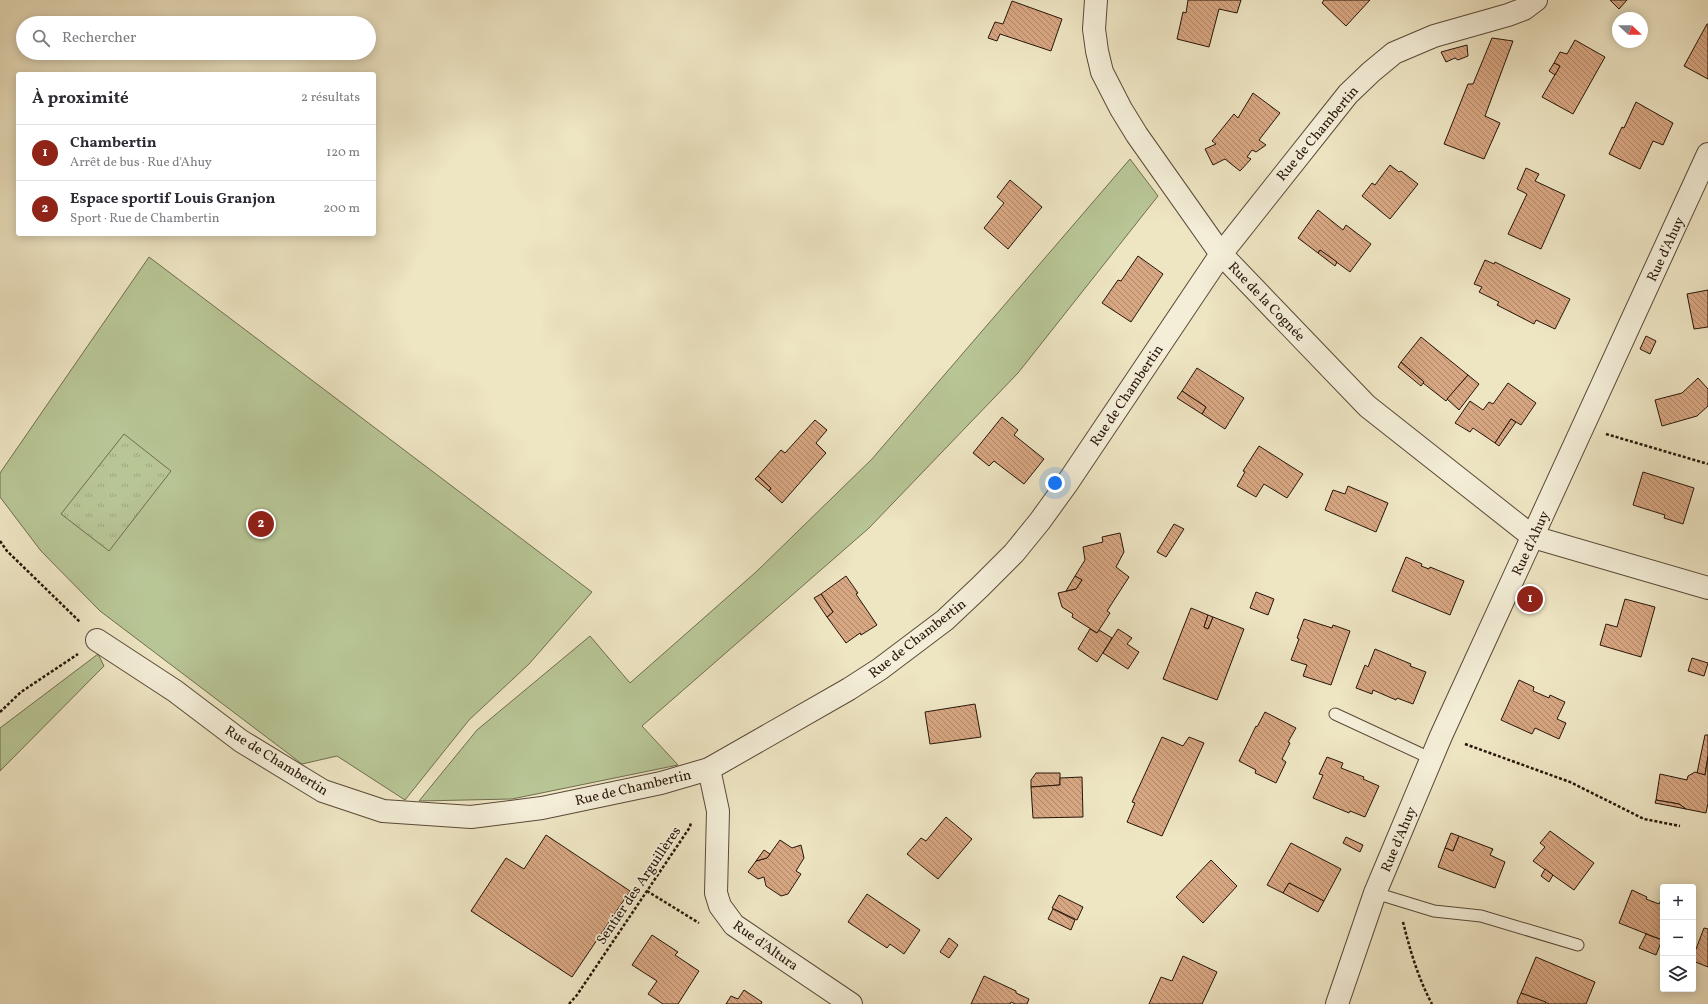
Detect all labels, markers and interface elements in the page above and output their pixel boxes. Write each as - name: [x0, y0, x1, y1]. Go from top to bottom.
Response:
- north arrow: [1612, 12, 1648, 48]
- search box: [16, 16, 376, 60]
- icon: search: [30, 27, 52, 49]
- text: Rechercher: [62, 28, 136, 49]
- street label: Rue de Chambertin: [1273, 82, 1364, 186]
- text: À proximité: [32, 87, 129, 110]
- text: 2 résultats: [301, 89, 360, 107]
- text: Chambertin: [70, 133, 157, 154]
- text: 1: [42, 144, 48, 162]
- text: 120 m: [326, 144, 360, 162]
- text: Arrêt de bus · Rue d'Ahuy: [70, 154, 212, 172]
- text: Espace sportif Louis Granjon: [70, 189, 275, 210]
- text: 2: [42, 200, 48, 218]
- text: 200 m: [323, 200, 360, 218]
- text: Sport · Rue de Chambertin: [70, 210, 220, 228]
- street label: Rue d'Ahuy: [1643, 214, 1690, 285]
- street label: Rue de la Cognée: [1223, 258, 1309, 346]
- street label: Rue de Chambertin: [1086, 341, 1168, 450]
- your location: [1045, 473, 1065, 493]
- street label: Rue d'Ahuy: [1508, 508, 1555, 579]
- pin: 2: [248, 509, 274, 539]
- pin: 1: [1517, 584, 1543, 614]
- street label: Rue de Chambertin: [865, 595, 971, 683]
- street label: Rue de Chambertin: [221, 722, 332, 801]
- street label: Rue de Chambertin: [573, 766, 693, 811]
- street label: Rue d'Ahuy: [1377, 804, 1422, 875]
- street label: Sentier des Arguillères: [593, 823, 686, 949]
- map controls: [1660, 884, 1696, 992]
- button: +: [1660, 884, 1696, 920]
- street label: Rue d'Altura: [729, 917, 802, 976]
- button: −: [1660, 920, 1696, 956]
- button: layers: [1660, 956, 1696, 992]

